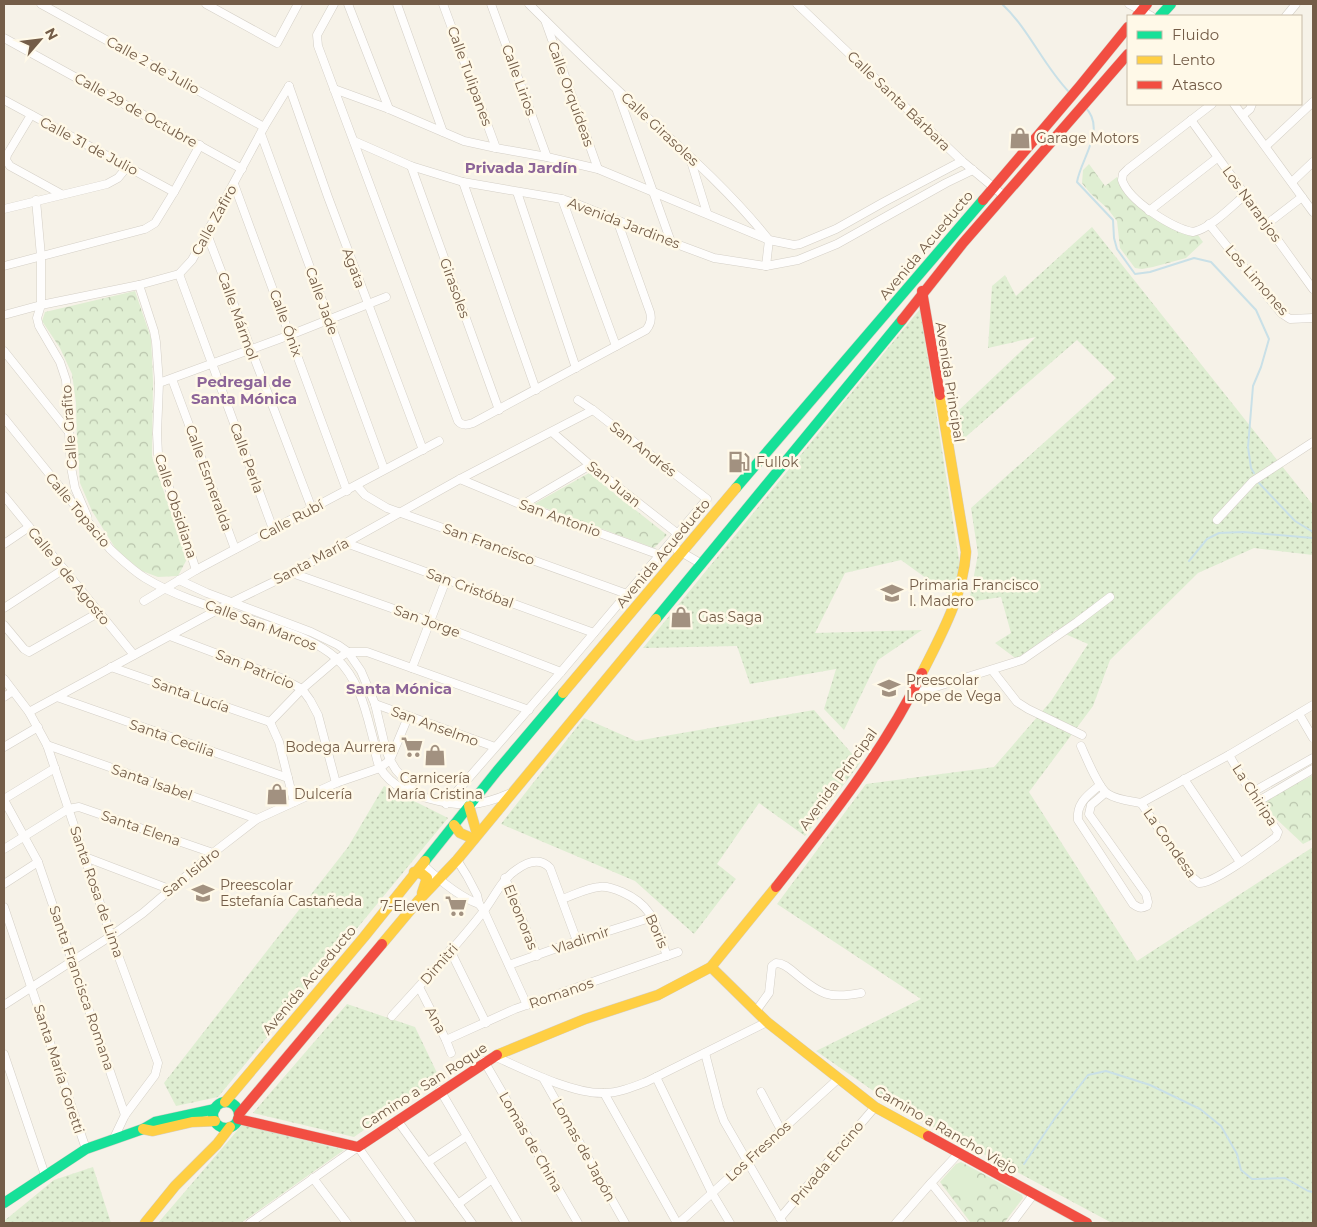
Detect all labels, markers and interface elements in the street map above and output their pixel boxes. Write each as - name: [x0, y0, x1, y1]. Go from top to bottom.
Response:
- north arrow: [15, 15, 65, 65]
- legend: [1127, 15, 1302, 105]
- street label: Calle Tulipanes: [444, 24, 496, 129]
- text: N: [41, 25, 62, 43]
- text: Fluido: [1172, 25, 1219, 44]
- street label: Calle 2 de Julio: [103, 32, 203, 98]
- street label: Calle Orquídeas: [544, 39, 598, 149]
- street label: Calle Lirios: [498, 42, 540, 118]
- street label: Calle Santa Bárbara: [844, 47, 954, 155]
- text: Lento: [1172, 50, 1215, 69]
- street label: Calle 29 de Octubre: [71, 69, 201, 151]
- text: Atasco: [1172, 75, 1222, 94]
- street label: Calle Girasoles: [617, 88, 703, 170]
- street label: Calle 31 de Julio: [37, 113, 141, 180]
- shop icon: Garage Motors: [1007, 125, 1033, 151]
- place label: Garage Motors: [1036, 129, 1139, 147]
- district label: Privada Jardín: [465, 158, 577, 177]
- street label: Los Naranjos: [1218, 163, 1286, 246]
- street label: Calle Zafiro: [187, 181, 241, 258]
- street label: Avenida Acueducto: [875, 187, 977, 303]
- street label: Avenida Jardines: [565, 193, 683, 253]
- street label: Los Limones: [1221, 241, 1293, 319]
- street label: Agata: [338, 245, 370, 291]
- street label: Girasoles: [436, 256, 474, 321]
- street label: Calle Jade: [301, 265, 343, 337]
- street label: Calle Mármol: [214, 270, 262, 362]
- street label: Calle Ónix: [266, 287, 307, 360]
- street label: Avenida Principal: [932, 321, 968, 443]
- district label: Pedregal de Santa Mónica: [191, 372, 297, 408]
- street label: Calle Grafito: [57, 384, 81, 470]
- street label: San Andrés: [606, 417, 680, 481]
- street label: Calle Perla: [226, 420, 268, 496]
- street label: Calle Esmeralda: [181, 422, 237, 534]
- fuel station icon: Fullok: [726, 449, 752, 475]
- street label: Calle Obsidiana: [151, 451, 201, 561]
- place label: Fullok: [756, 453, 799, 471]
- street label: San Juan: [583, 457, 645, 511]
- street label: Calle Topacio: [42, 469, 115, 551]
- street label: Calle Rubí: [256, 495, 327, 545]
- street label: San Antonio: [517, 495, 604, 541]
- street label: Avenida Acueducto: [612, 495, 714, 611]
- street label: San Francisco: [441, 519, 538, 569]
- street label: Calle 9 de Agosto: [24, 523, 114, 629]
- street label: Santa María: [270, 534, 352, 588]
- street label: San Cristóbal: [424, 564, 516, 612]
- place label: Primaria Francisco I. Madero: [909, 576, 1039, 610]
- school or university icon: Primaria Francisco I. Madero: [879, 580, 905, 606]
- street label: Calle San Marcos: [203, 595, 320, 655]
- street label: San Jorge: [391, 601, 463, 641]
- shop icon: Gas Saga: [668, 604, 694, 630]
- place label: Gas Saga: [698, 608, 762, 626]
- street label: San Patricio: [213, 645, 297, 693]
- place label: Preescolar Lope de Vega: [906, 671, 1001, 705]
- street label: Santa Lucía: [150, 673, 232, 717]
- school or university icon: Preescolar Lope de Vega: [876, 675, 902, 701]
- district label: Santa Mónica: [346, 679, 452, 698]
- street label: San Anselmo: [389, 702, 482, 750]
- street label: Santa Cecilia: [127, 715, 217, 761]
- street label: Avenida Principal: [795, 725, 881, 833]
- supermarket icon: Bodega Aurrera: [399, 734, 425, 760]
- place label: Bodega Aurrera: [285, 738, 396, 756]
- shop icon: Carnicería María Cristina: [422, 742, 448, 768]
- street label: Santa Isabel: [109, 760, 195, 804]
- street label: La Chiripa: [1228, 761, 1282, 829]
- place label: Carnicería María Cristina: [387, 769, 483, 803]
- shop icon: Dulcería: [264, 781, 290, 807]
- place label: Dulcería: [294, 785, 352, 803]
- street label: La Condesa: [1139, 805, 1201, 881]
- street label: Santa Elena: [99, 806, 183, 850]
- street label: Santa Rosa de Lima: [66, 824, 128, 960]
- street label: San Isidro: [159, 843, 223, 901]
- place label: Preescolar Estefanía Castañeda: [220, 876, 362, 910]
- school or university icon: Preescolar Estefanía Castañeda: [190, 880, 216, 906]
- street label: Eleonoras: [500, 882, 542, 952]
- supermarket icon: 7-Eleven: [443, 893, 469, 919]
- place label: 7-Eleven: [380, 897, 440, 915]
- street label: Santa Francisca Romana: [45, 903, 119, 1073]
- street label: Boris: [642, 911, 672, 951]
- street label: Avenida Acueducto: [258, 922, 360, 1038]
- street label: Vladimir: [550, 922, 612, 958]
- street label: Dimitri: [416, 940, 462, 988]
- street label: Romanos: [526, 974, 596, 1012]
- street label: Santa María Goretti: [30, 1002, 88, 1136]
- street label: Ana: [422, 1004, 450, 1036]
- street label: Camino a San Roque: [358, 1038, 490, 1134]
- street label: Camino a Rancho Viejo: [871, 1082, 1021, 1178]
- street label: Lomas de China: [495, 1089, 567, 1195]
- street label: Lomas de Japón: [548, 1095, 620, 1205]
- street label: Los Fresnos: [722, 1117, 795, 1185]
- street label: Privada Encino: [786, 1117, 868, 1209]

